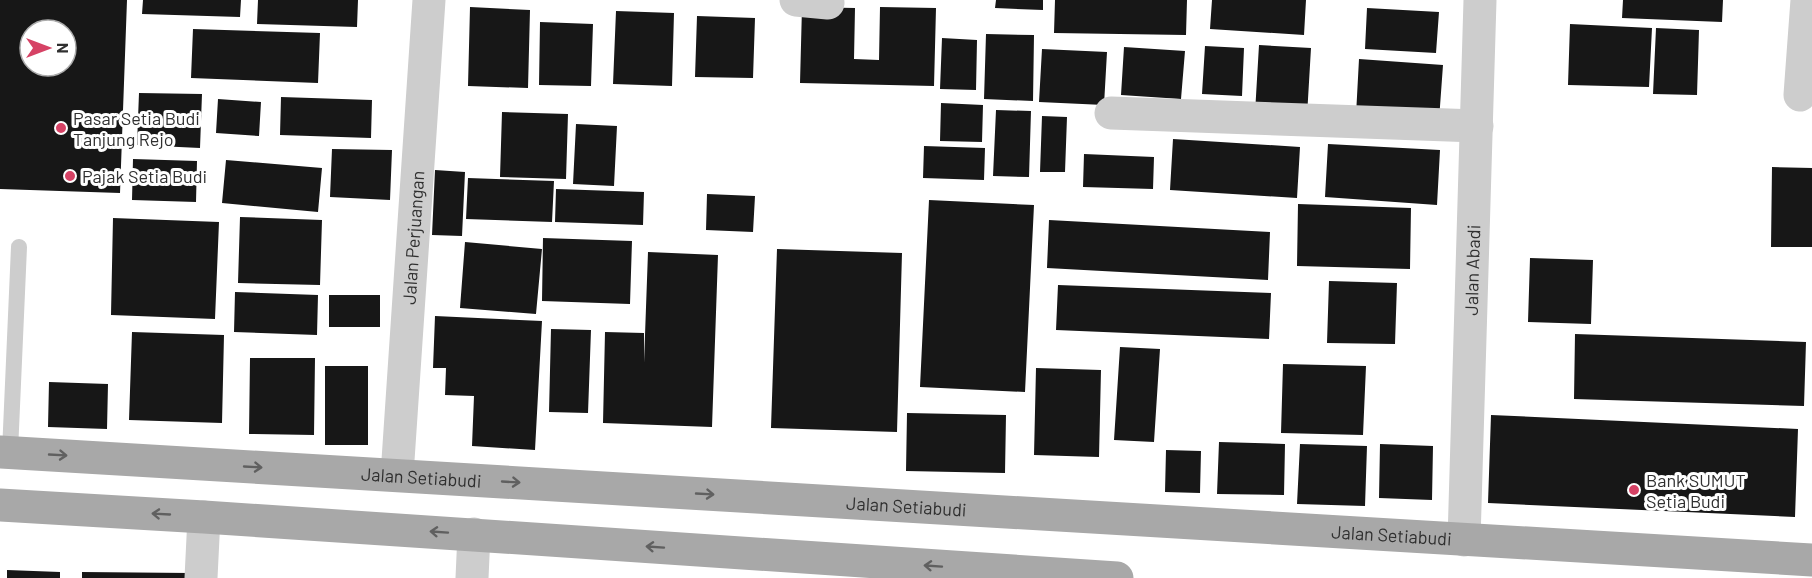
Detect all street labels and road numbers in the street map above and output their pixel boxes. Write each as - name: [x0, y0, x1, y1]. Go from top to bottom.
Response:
- street label: Jalan Perjuangan: [398, 170, 428, 305]
- street label: Jalan Abadi: [1460, 224, 1484, 316]
- street label: Jalan Setiabudi: [360, 463, 482, 492]
- street label: Jalan Setiabudi: [846, 491, 967, 521]
- street label: Jalan Setiabudi: [1331, 520, 1452, 550]

